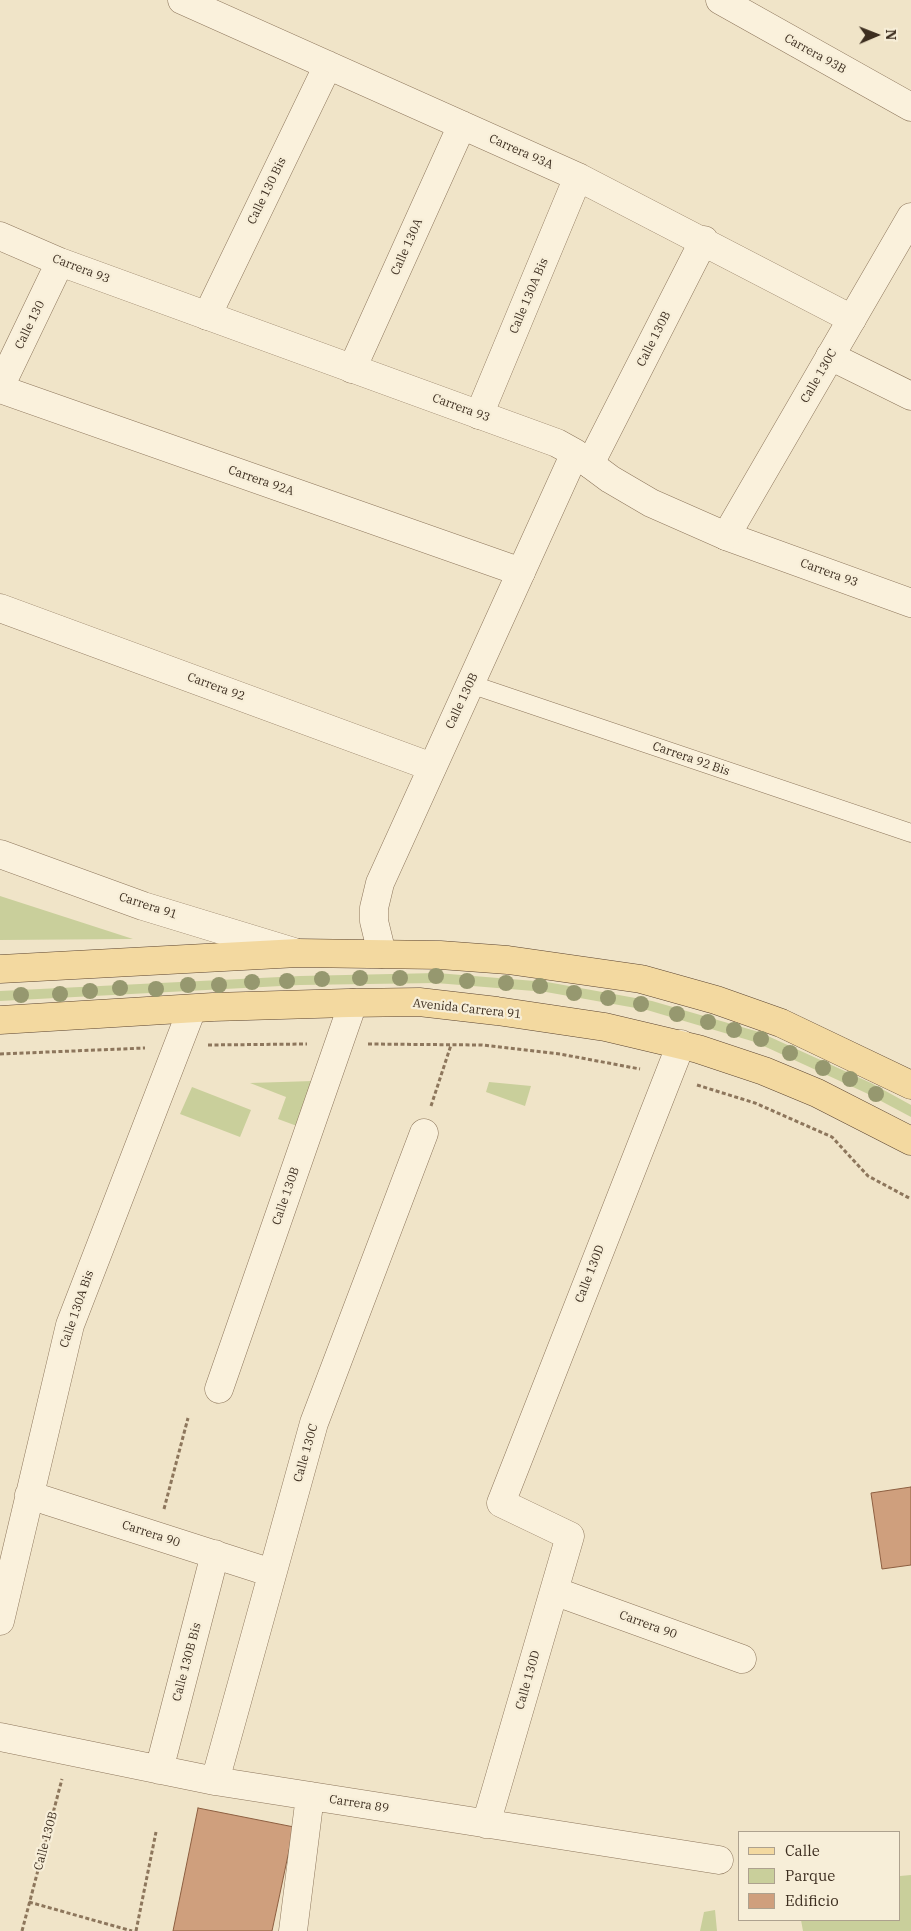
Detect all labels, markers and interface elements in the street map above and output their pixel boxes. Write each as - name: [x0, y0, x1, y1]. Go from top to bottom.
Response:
- north arrow: [851, 10, 901, 60]
- text: N: [882, 29, 900, 40]
- street label: Carrera 93B: [782, 31, 848, 77]
- street label: Carrera 93A: [487, 131, 555, 173]
- street label: Calle 130 Bis: [245, 155, 289, 227]
- street label: Calle 130A: [388, 216, 426, 278]
- street label: Carrera 93: [50, 251, 112, 287]
- street label: Calle 130A Bis: [507, 256, 551, 336]
- street label: Calle 130: [12, 298, 48, 352]
- street label: Calle 130B: [634, 309, 674, 369]
- street label: Calle 130C: [798, 346, 840, 406]
- street label: Carrera 93: [430, 391, 492, 425]
- street label: Carrera 92A: [226, 463, 296, 499]
- street label: Carrera 93: [798, 556, 860, 590]
- street label: Carrera 92: [185, 670, 247, 704]
- street label: Calle 130B: [443, 671, 481, 731]
- street label: Carrera 92 Bis: [650, 739, 732, 779]
- street label: Carrera 91: [117, 890, 179, 922]
- street label: Avenida Carrera 91: [412, 996, 522, 1022]
- street label: Calle 130B: [269, 1165, 303, 1227]
- street label: Calle 130D: [572, 1243, 608, 1305]
- street label: Calle 130A Bis: [57, 1268, 97, 1350]
- street label: Calle 130C: [291, 1422, 321, 1484]
- street label: Carrera 90: [120, 1518, 182, 1550]
- street label: Carrera 90: [617, 1608, 679, 1642]
- street label: Calle 130B Bis: [170, 1621, 204, 1703]
- street label: Calle 130D: [513, 1649, 543, 1711]
- street label: Carrera 89: [328, 1792, 390, 1816]
- street label: Calle 130B: [31, 1810, 61, 1872]
- legend: [738, 1831, 901, 1921]
- text: Calle: [785, 1841, 820, 1860]
- text: Parque: [785, 1866, 835, 1885]
- text: Edificio: [785, 1891, 839, 1910]

